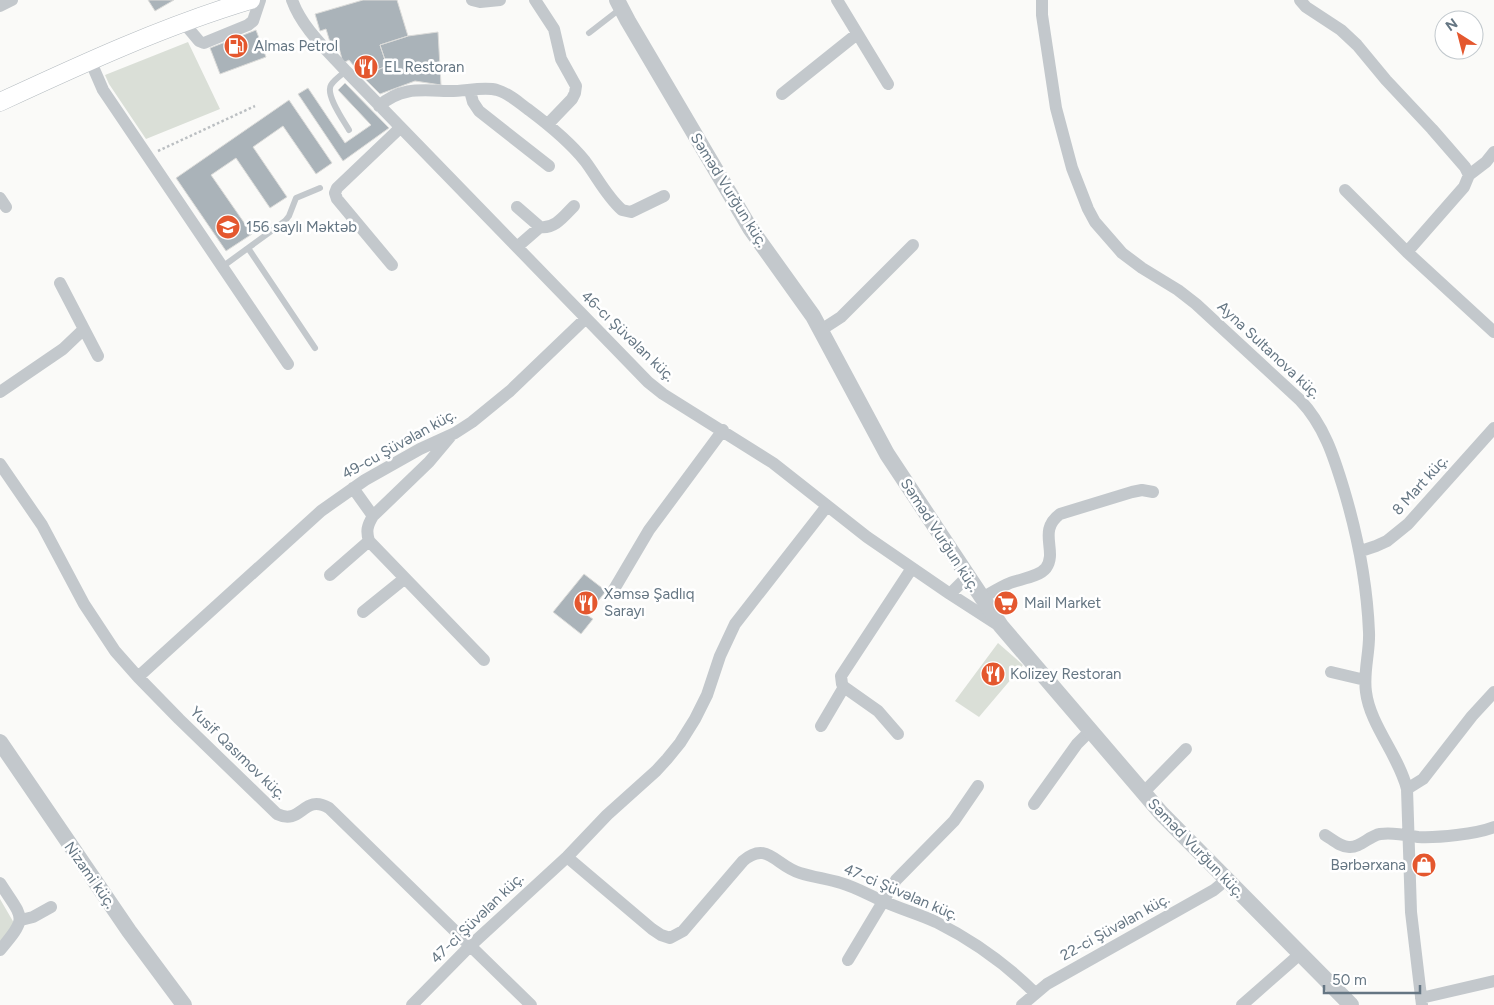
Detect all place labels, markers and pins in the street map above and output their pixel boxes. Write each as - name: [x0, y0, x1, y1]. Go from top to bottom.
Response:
- fuel station icon: Almas Petrol: [223, 33, 249, 59]
- place label: Almas Petrol: [254, 37, 338, 55]
- restaurant icon: EL Restoran: [353, 54, 379, 80]
- place label: EL Restoran: [384, 58, 464, 76]
- school or university icon: 156 saylı Məktəb: [215, 214, 241, 240]
- place label: 156 saylı Məktəb: [246, 218, 357, 236]
- place label: Xəmsə Şadlıq Sarayı: [604, 585, 694, 620]
- restaurant icon: Xəmsə Şadlıq Sarayı: [573, 590, 599, 616]
- supermarket icon: Mail Market: [993, 590, 1019, 616]
- place label: Mail Market: [1024, 594, 1102, 612]
- restaurant icon: Kolizey Restoran: [980, 661, 1006, 687]
- place label: Kolizey Restoran: [1010, 665, 1121, 683]
- shop icon: Bərbərxana: [1411, 852, 1437, 878]
- place label: Bərbərxana: [1331, 856, 1406, 874]

